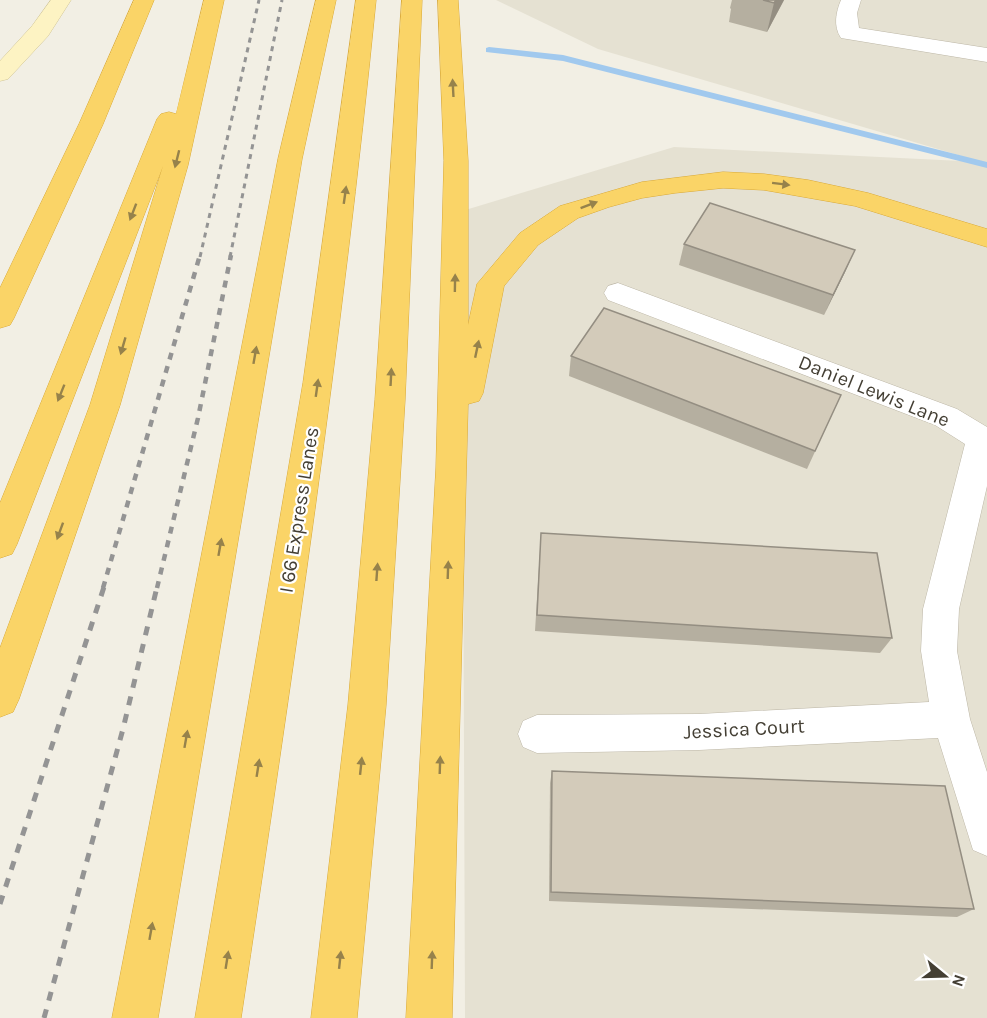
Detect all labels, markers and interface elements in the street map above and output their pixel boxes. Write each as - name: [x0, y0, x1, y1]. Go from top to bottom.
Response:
- one-way arrow: [448, 79, 457, 98]
- one-way arrow: [171, 150, 181, 168]
- one-way arrow: [772, 180, 791, 189]
- one-way arrow: [340, 186, 349, 205]
- one-way arrow: [580, 200, 598, 209]
- one-way arrow: [128, 203, 138, 221]
- one-way arrow: [450, 274, 460, 293]
- one-way arrow: [117, 337, 127, 355]
- one-way arrow: [473, 339, 482, 358]
- one-way arrow: [250, 346, 259, 365]
- street label: Daniel Lewis Lane: [795, 350, 953, 432]
- one-way arrow: [387, 368, 396, 387]
- one-way arrow: [313, 379, 322, 398]
- one-way arrow: [56, 384, 65, 402]
- street label: I 66 Express Lanes: [275, 425, 323, 595]
- one-way arrow: [55, 522, 65, 540]
- one-way arrow: [216, 538, 225, 557]
- one-way arrow: [443, 560, 452, 579]
- one-way arrow: [372, 562, 382, 581]
- street label: Jessica Court: [683, 714, 806, 744]
- one-way arrow: [182, 730, 191, 749]
- one-way arrow: [435, 755, 444, 774]
- one-way arrow: [356, 756, 366, 775]
- one-way arrow: [254, 758, 263, 777]
- one-way arrow: [147, 922, 156, 941]
- north arrow: [915, 946, 975, 1006]
- one-way arrow: [336, 950, 345, 969]
- one-way arrow: [427, 950, 436, 969]
- one-way arrow: [223, 951, 232, 970]
- text: N: [948, 972, 970, 989]

